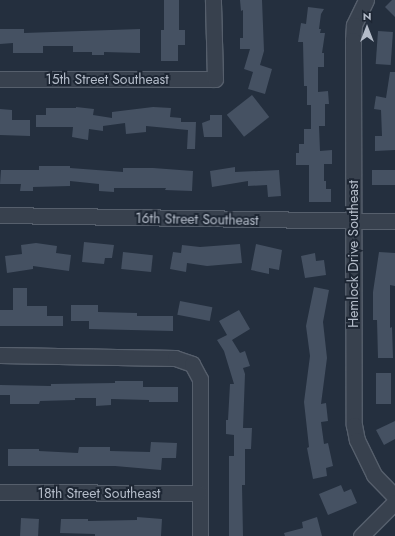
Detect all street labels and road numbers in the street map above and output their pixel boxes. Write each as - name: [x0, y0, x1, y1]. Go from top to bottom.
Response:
- street label: 15th Street Southeast: [45, 71, 169, 87]
- street label: Hemlock Drive Southeast: [345, 180, 361, 328]
- street label: 16th Street Southeast: [135, 210, 259, 228]
- street label: 18th Street Southeast: [38, 485, 160, 501]

